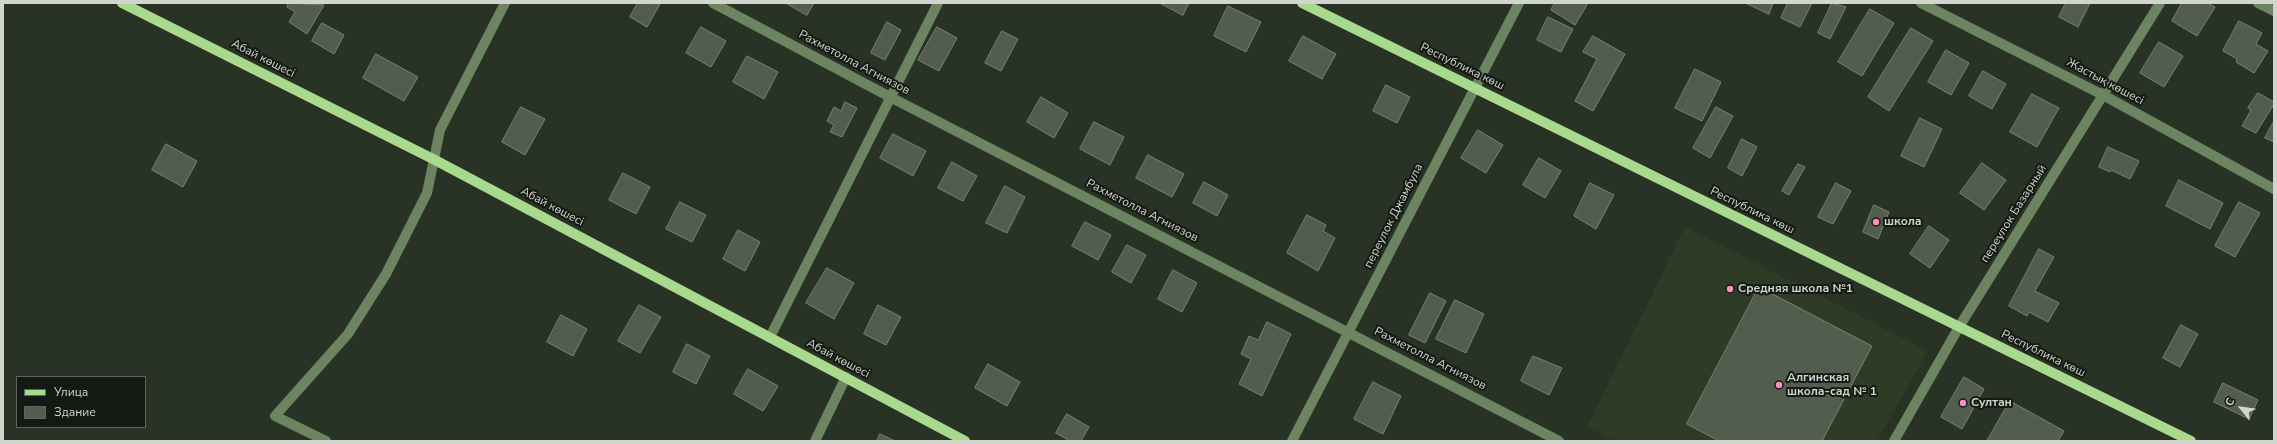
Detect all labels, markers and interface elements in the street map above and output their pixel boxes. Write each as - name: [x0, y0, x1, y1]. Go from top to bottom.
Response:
- street label: Рахметолла Агниязов: [796, 28, 912, 98]
- street label: Абай көшесі: [229, 37, 297, 81]
- street label: Республика көш: [1417, 40, 1507, 94]
- street label: Жастық көшесі: [2064, 56, 2146, 108]
- street label: переулок Джамбула: [1361, 161, 1427, 271]
- street label: переулок Базарный: [1978, 162, 2050, 266]
- street label: Рахметолла Агниязов: [1084, 176, 1200, 246]
- street label: Абай көшесі: [518, 184, 586, 230]
- street label: Республика көш: [1707, 184, 1797, 238]
- place label: школа: [1884, 215, 1922, 229]
- marker: школа: [1871, 217, 1881, 227]
- place label: Средняя школа №1: [1738, 282, 1853, 296]
- marker: Средняя школа №1: [1725, 284, 1735, 294]
- street label: Рахметолла Агниязов: [1372, 324, 1488, 394]
- street label: Республика көш: [1998, 327, 2088, 381]
- street label: Абай көшесі: [804, 336, 872, 382]
- place label: Алгинская школа-сад № 1: [1787, 371, 1877, 399]
- legend: [16, 376, 146, 428]
- marker: Алгинская школа-сад № 1: [1774, 380, 1784, 390]
- text: Улица: [54, 384, 88, 400]
- north arrow: [2221, 388, 2261, 428]
- text: С: [2222, 395, 2238, 409]
- place label: Султан: [1971, 396, 2012, 410]
- marker: Султан: [1958, 398, 1968, 408]
- text: Здание: [54, 404, 96, 420]

